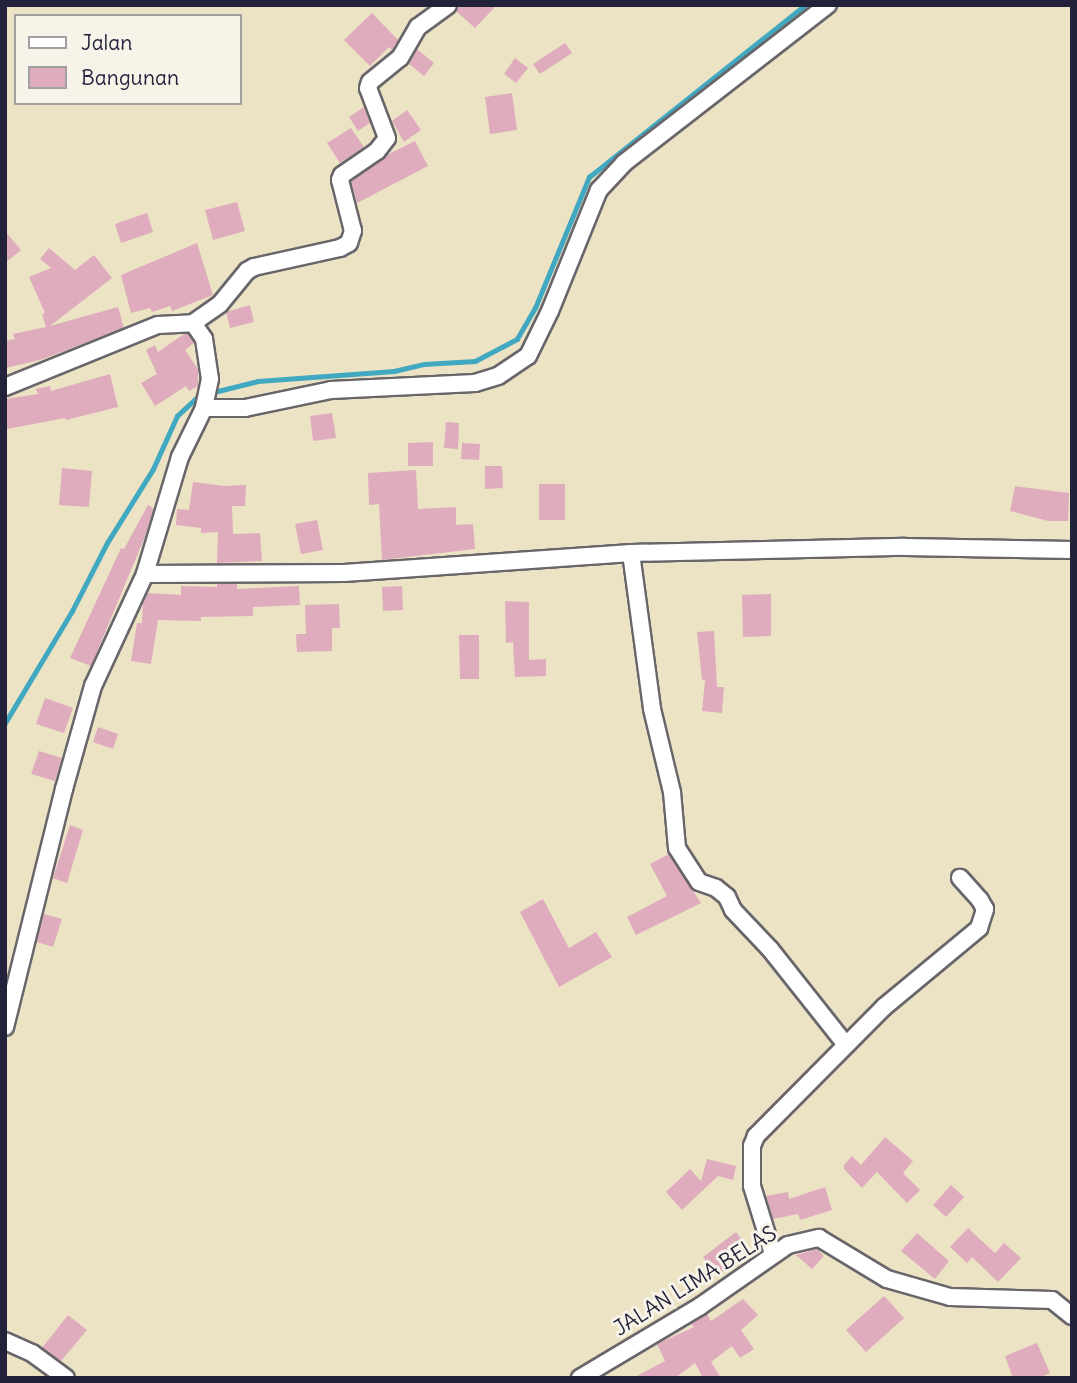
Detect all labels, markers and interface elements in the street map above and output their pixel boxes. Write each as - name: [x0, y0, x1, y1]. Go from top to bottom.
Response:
- legend: [14, 14, 242, 105]
- text: Jalan: [81, 29, 132, 56]
- text: Bangunan: [81, 64, 179, 91]
- street label: JALAN LIMA BELAS: [609, 1221, 781, 1341]

